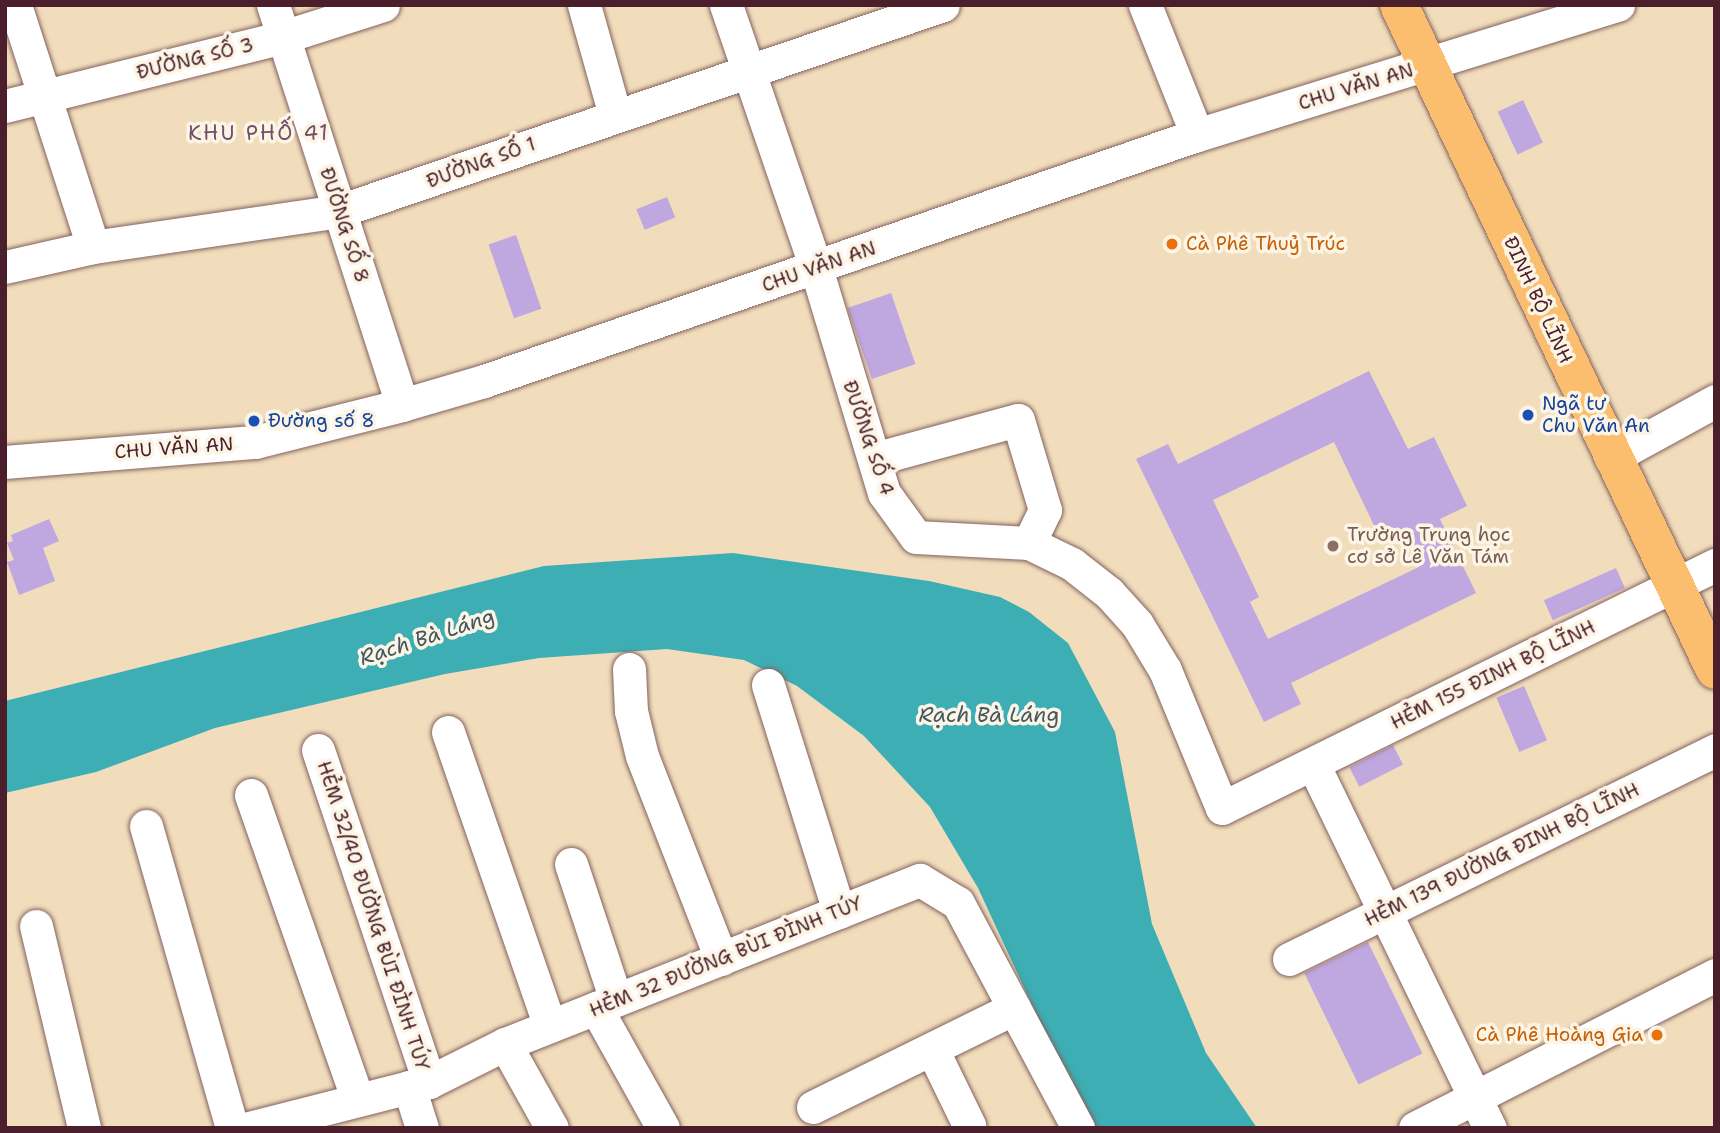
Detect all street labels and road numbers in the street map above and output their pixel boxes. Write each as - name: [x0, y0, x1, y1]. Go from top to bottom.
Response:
- street label: ĐƯỜNG SỐ 3: [134, 33, 256, 85]
- street label: CHU VĂN AN: [1296, 59, 1416, 115]
- street label: ĐƯỜNG SỐ 1: [423, 133, 539, 193]
- street label: ĐƯỜNG SỐ 8: [315, 165, 373, 285]
- street label: ĐINH BỘ LĨNH: [1499, 233, 1577, 367]
- street label: CHU VĂN AN: [759, 237, 879, 297]
- street label: ĐƯỜNG SỐ 4: [838, 378, 898, 498]
- street label: CHU VĂN AN: [114, 432, 234, 464]
- street label: HẺM 155 ĐINH BỘ LĨNH: [1387, 616, 1599, 734]
- street label: HẺM 32/40 ĐƯỜNG BÙI ĐÌNH TÚY: [312, 758, 434, 1074]
- street label: HẺM 139 ĐƯỜNG ĐINH BỘ LĨNH: [1361, 778, 1643, 932]
- street label: HẺM 32 ĐƯỜNG BÙI ĐÌNH TÚY: [586, 892, 866, 1022]

